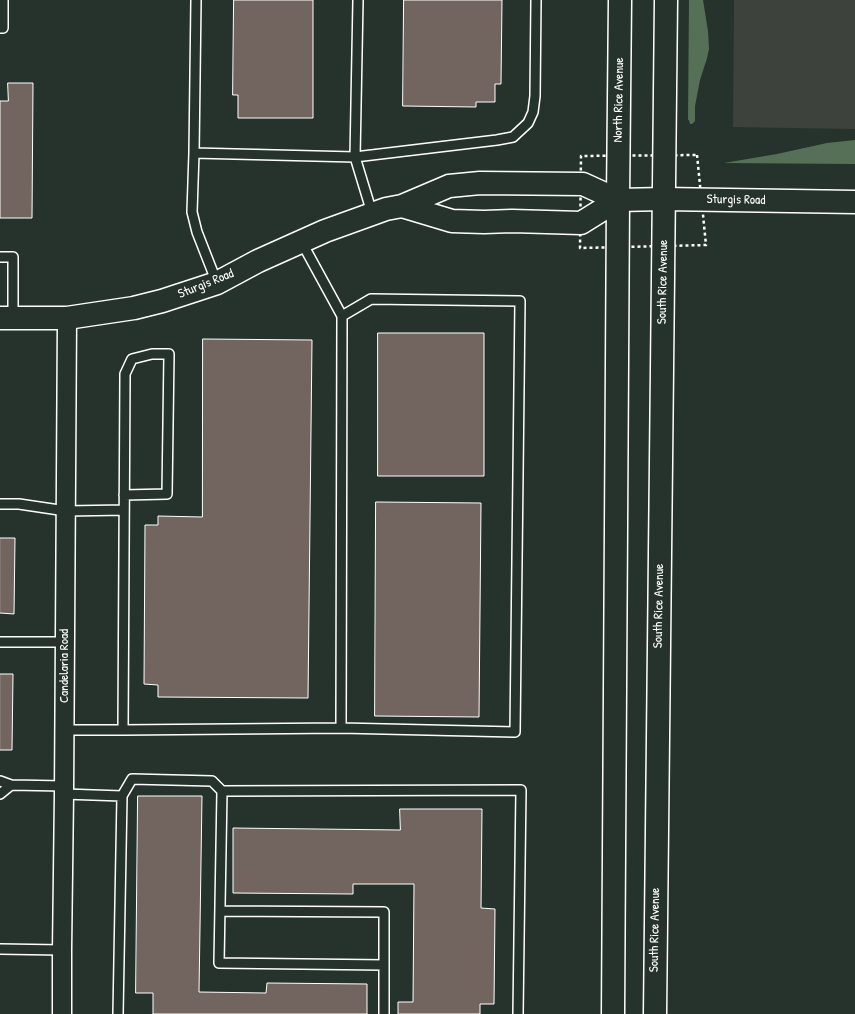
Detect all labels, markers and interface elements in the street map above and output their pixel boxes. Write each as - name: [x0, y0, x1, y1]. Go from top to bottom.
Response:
- street label: North Rice Avenue: [610, 57, 628, 143]
- street label: Sturgis Road: [707, 192, 765, 208]
- street label: South Rice Avenue: [654, 240, 672, 324]
- street label: Sturgis Road: [176, 266, 236, 302]
- street label: South Rice Avenue: [650, 564, 668, 648]
- street label: Candelaria Road: [57, 629, 73, 703]
- street label: South Rice Avenue: [646, 888, 664, 972]

